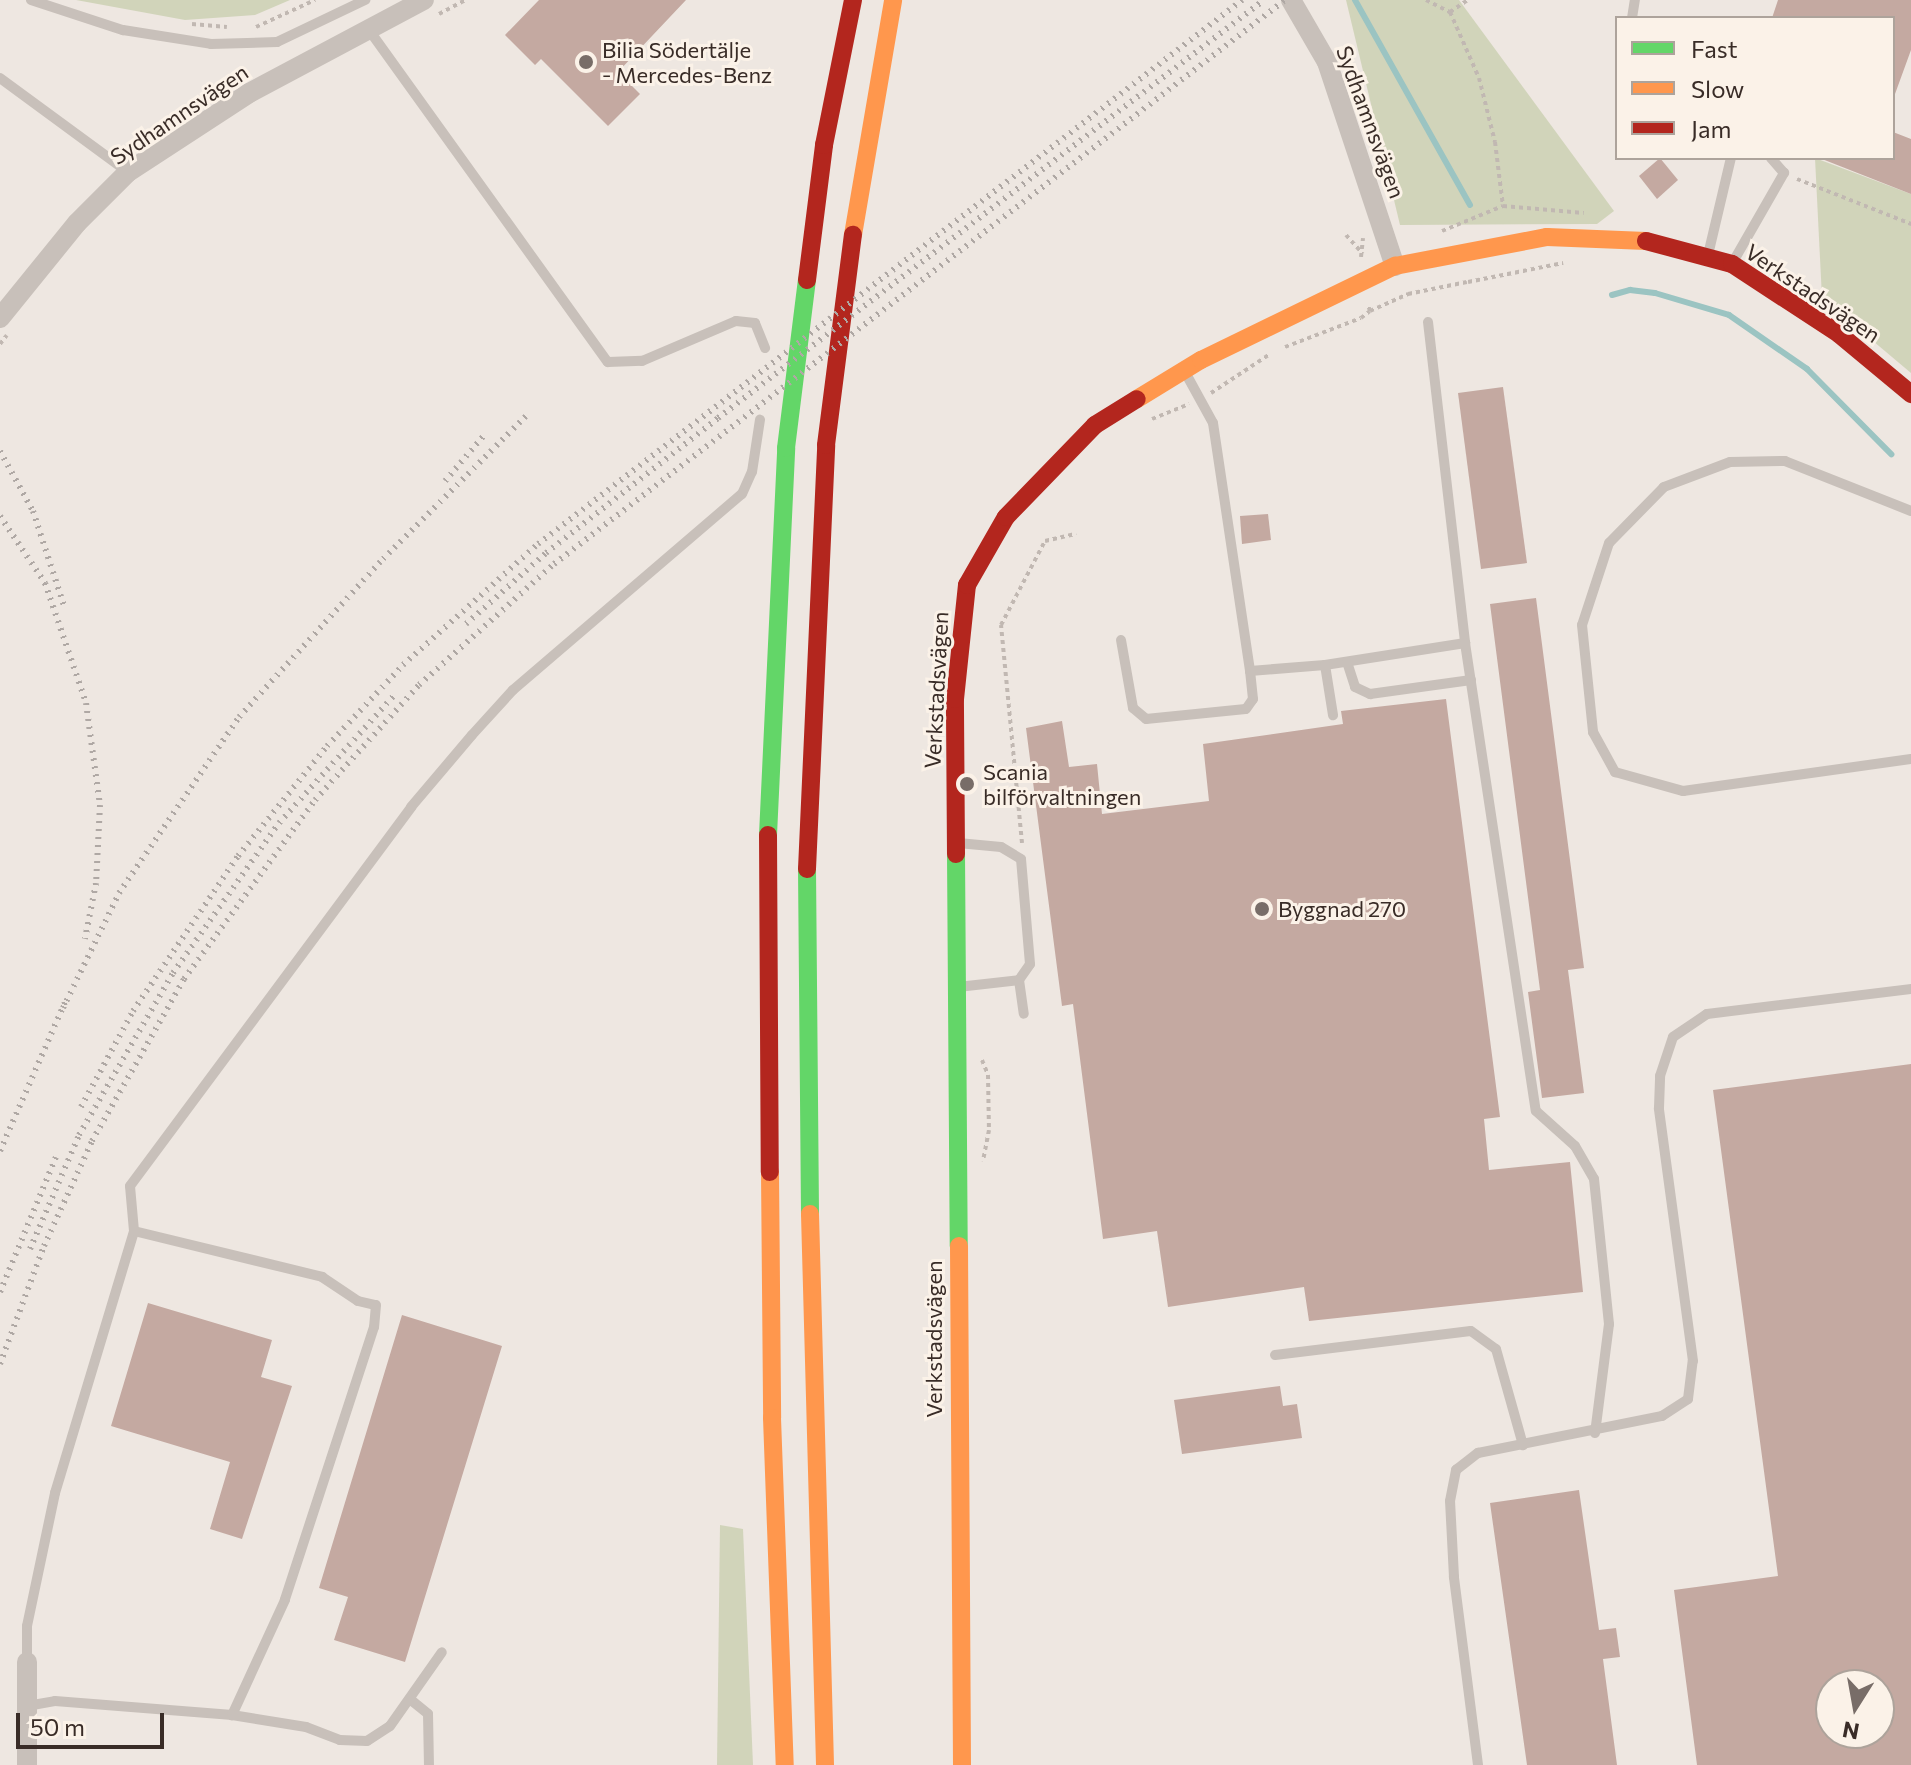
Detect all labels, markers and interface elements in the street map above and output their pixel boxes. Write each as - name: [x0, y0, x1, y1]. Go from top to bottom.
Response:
- legend: [1615, 16, 1895, 160]
- text: Fast: [1691, 34, 1738, 63]
- place label: Bilia Södertälje - Mercedes-Benz: [602, 36, 772, 88]
- street label: Sydhamnsvägen: [1331, 42, 1411, 202]
- marker: Bilia Södertälje - Mercedes-Benz: [577, 53, 595, 71]
- street label: Sydhamnsvägen: [105, 58, 253, 170]
- text: Slow: [1691, 74, 1744, 103]
- text: Jam: [1691, 114, 1731, 143]
- street label: Verkstadsvägen: [1740, 238, 1886, 348]
- street label: Verkstadsvägen: [919, 611, 953, 769]
- place label: Scania bilförvaltningen: [983, 758, 1141, 810]
- marker: Scania bilförvaltningen: [958, 775, 976, 793]
- place label: Byggnad 270: [1278, 896, 1406, 922]
- marker: Byggnad 270: [1253, 900, 1271, 918]
- street label: Verkstadsvägen: [921, 1260, 947, 1418]
- north arrow: [1815, 1669, 1895, 1749]
- scale bar: [20, 1697, 168, 1747]
- text: 50 m: [30, 1712, 85, 1741]
- text: N: [1840, 1716, 1861, 1746]

